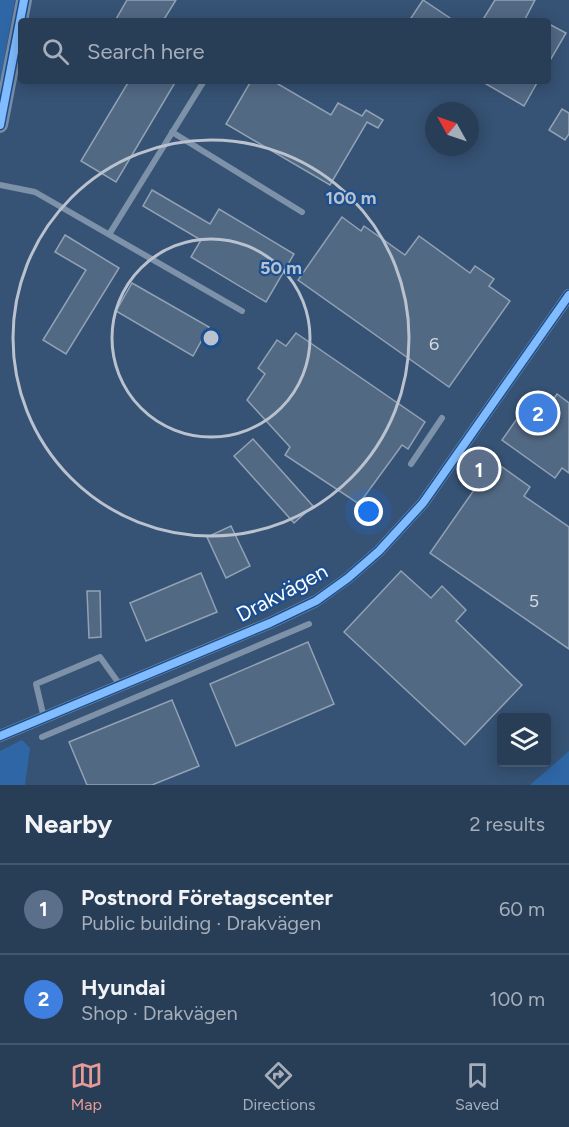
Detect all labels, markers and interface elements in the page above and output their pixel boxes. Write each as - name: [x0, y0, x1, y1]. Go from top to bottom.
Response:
- search box: [18, 18, 551, 84]
- icon: search: [39, 35, 72, 68]
- text: Search here: [87, 38, 205, 65]
- north arrow: [425, 102, 479, 156]
- text: 100 m: [326, 187, 376, 209]
- text: 50 m: [260, 257, 302, 279]
- centre of rings: [201, 328, 221, 348]
- house number: 6: [429, 333, 439, 355]
- pin: 2: [518, 390, 558, 436]
- pin: 1: [460, 446, 498, 492]
- your location: [354, 497, 383, 526]
- street label: Drakvägen: [232, 558, 332, 627]
- house number: 5: [529, 590, 539, 612]
- map controls: [497, 713, 551, 767]
- button: layers: [497, 713, 551, 767]
- text: Nearby: [24, 808, 112, 840]
- text: 2 results: [469, 812, 545, 836]
- text: Postnord Företagscenter: [81, 884, 333, 911]
- text: 1: [39, 897, 48, 921]
- text: 60 m: [499, 897, 545, 921]
- text: Public building · Drakvägen: [81, 911, 321, 935]
- text: Hyundai: [81, 974, 166, 1001]
- text: 2: [38, 987, 49, 1011]
- text: 100 m: [489, 987, 545, 1011]
- text: Shop · Drakvägen: [81, 1001, 238, 1025]
- tab: Map: [70, 1059, 103, 1114]
- tab: Directions: [242, 1059, 315, 1114]
- tab: Saved: [455, 1059, 499, 1114]

